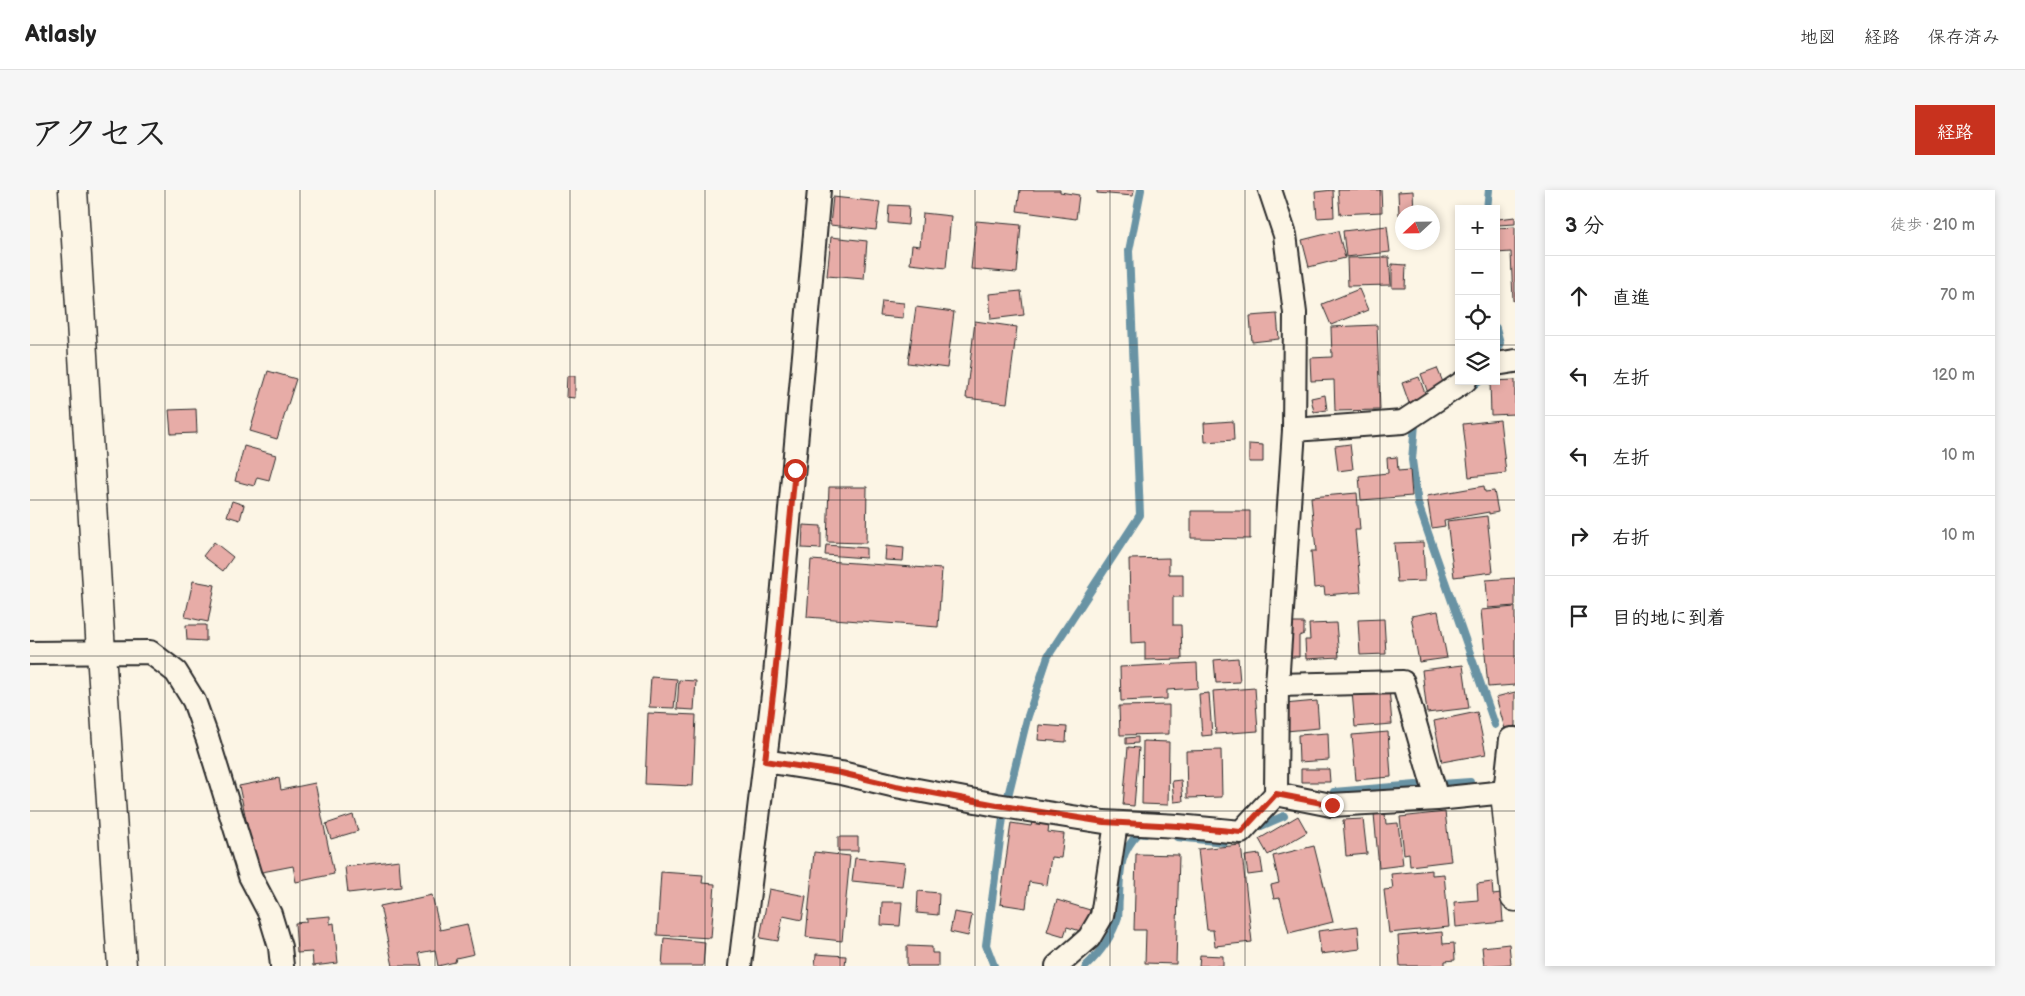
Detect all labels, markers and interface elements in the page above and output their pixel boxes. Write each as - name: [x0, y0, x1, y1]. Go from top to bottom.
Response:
- text: Atlasly: [25, 20, 96, 49]
- text: 地図: [1800, 27, 1836, 48]
- text: 経路: [1864, 27, 1900, 48]
- text: 保存済み: [1928, 27, 2000, 48]
- button: 経路: [1915, 105, 1995, 155]
- text: アクセス: [30, 113, 168, 156]
- north arrow: [1395, 205, 1440, 250]
- map controls: [1455, 205, 1500, 385]
- button: +: [1455, 205, 1500, 250]
- text: 3 分: [1565, 213, 1604, 238]
- text: 徒歩 · 210 m: [1890, 216, 1975, 235]
- button: −: [1455, 250, 1500, 295]
- icon: ahead: [1565, 282, 1593, 310]
- text: 70 m: [1940, 286, 1975, 305]
- text: 直進: [1612, 287, 1650, 310]
- button: locate: [1455, 295, 1500, 340]
- button: layers: [1455, 340, 1500, 385]
- icon: left: [1565, 362, 1593, 390]
- text: 120 m: [1932, 366, 1975, 385]
- text: 左折: [1612, 367, 1650, 390]
- icon: left: [1565, 442, 1593, 470]
- text: 10 m: [1942, 446, 1975, 465]
- text: 左折: [1612, 447, 1650, 470]
- route start: [784, 459, 807, 482]
- icon: right: [1565, 522, 1593, 550]
- text: 10 m: [1942, 526, 1975, 545]
- text: 右折: [1612, 527, 1650, 550]
- icon: arrive: [1565, 602, 1593, 630]
- text: 目的地に到着: [1612, 607, 1726, 630]
- route end: [1321, 794, 1344, 817]

